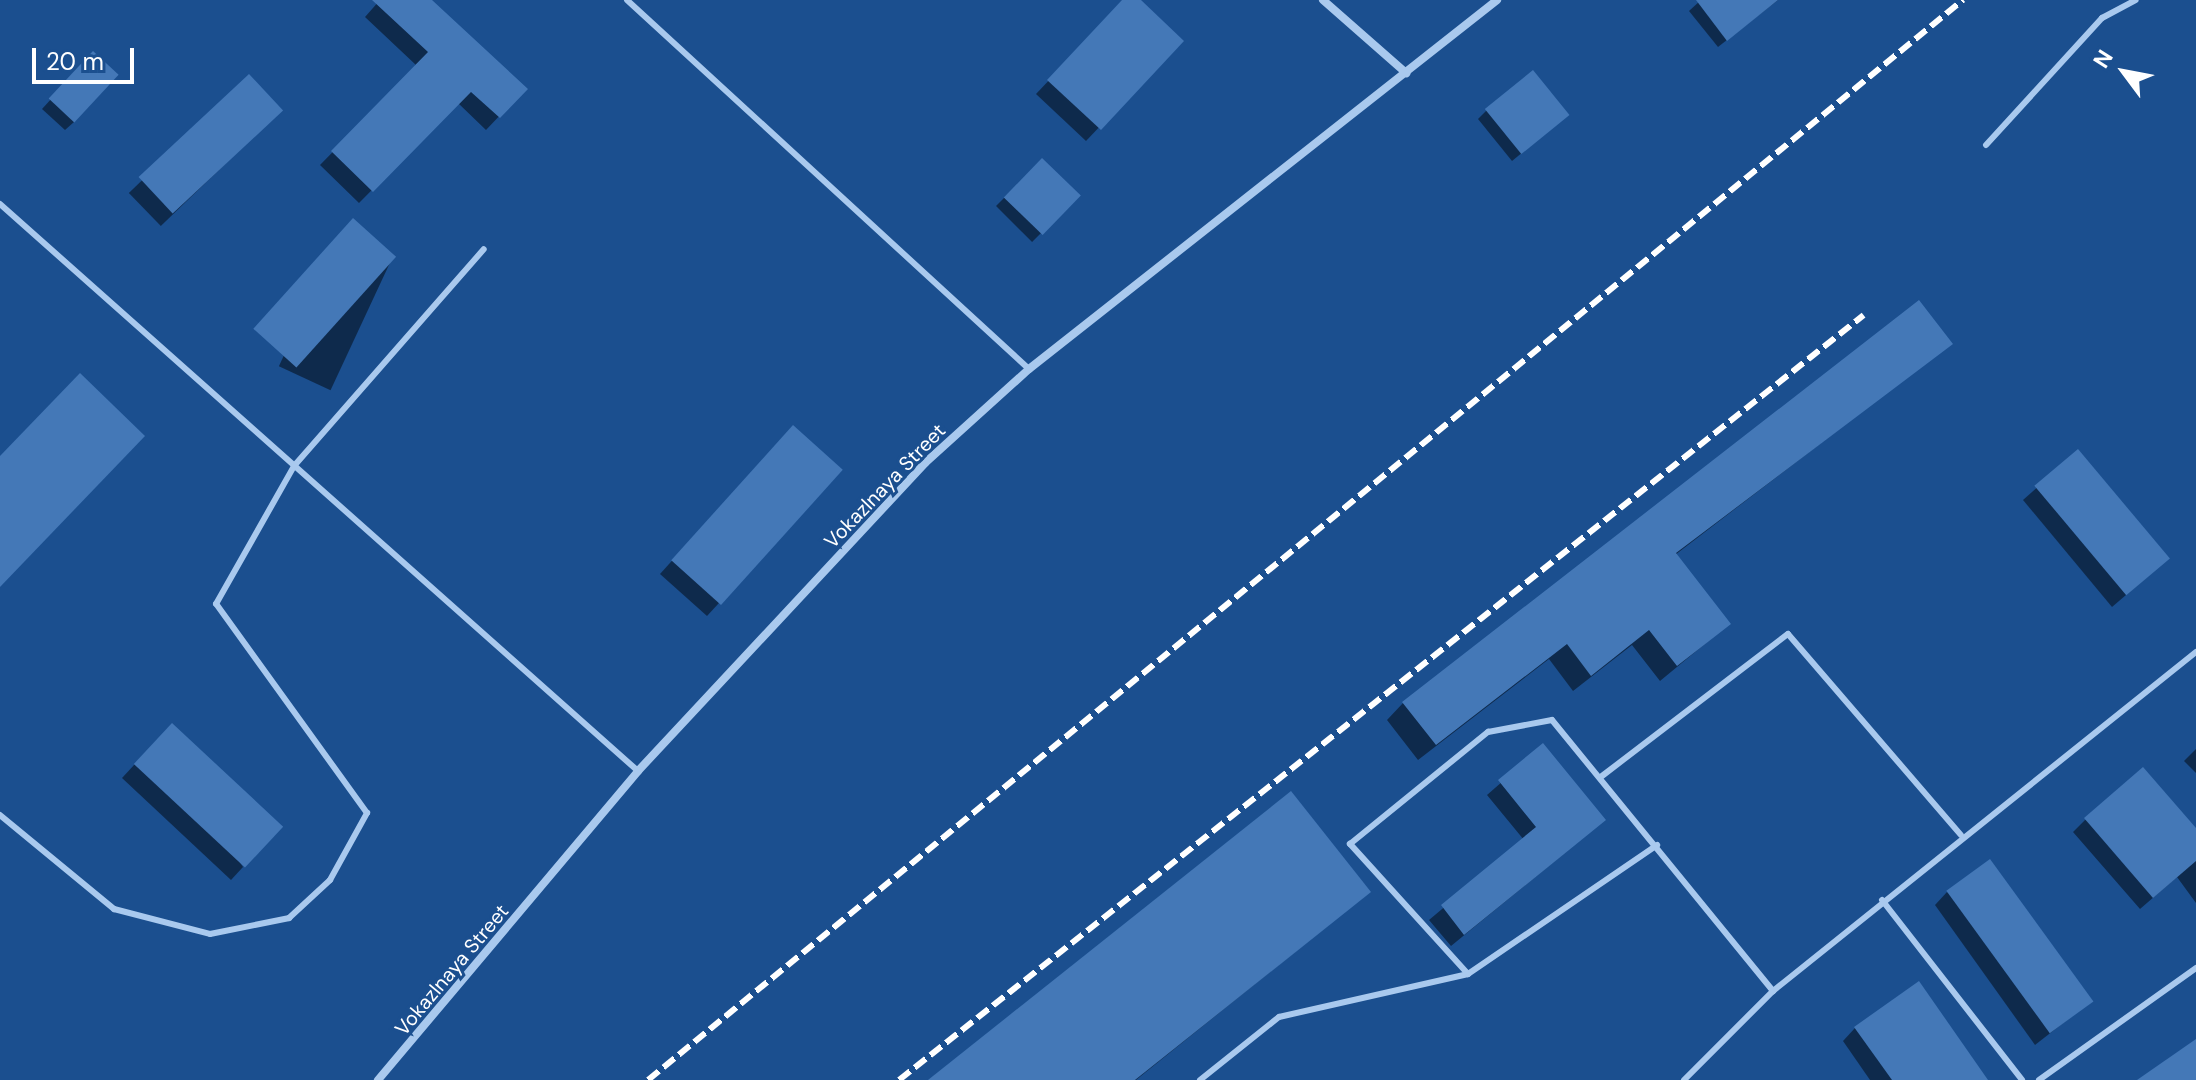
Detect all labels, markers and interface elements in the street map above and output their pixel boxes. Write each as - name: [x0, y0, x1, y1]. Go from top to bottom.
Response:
- scale bar: [36, 32, 138, 82]
- north arrow: [2084, 32, 2164, 112]
- text: N: [2087, 45, 2120, 74]
- text: 20 m: [46, 46, 104, 77]
- street label: Vokazlnaya Street: [819, 419, 951, 553]
- street label: Vokazlnaya Street: [390, 900, 514, 1040]

